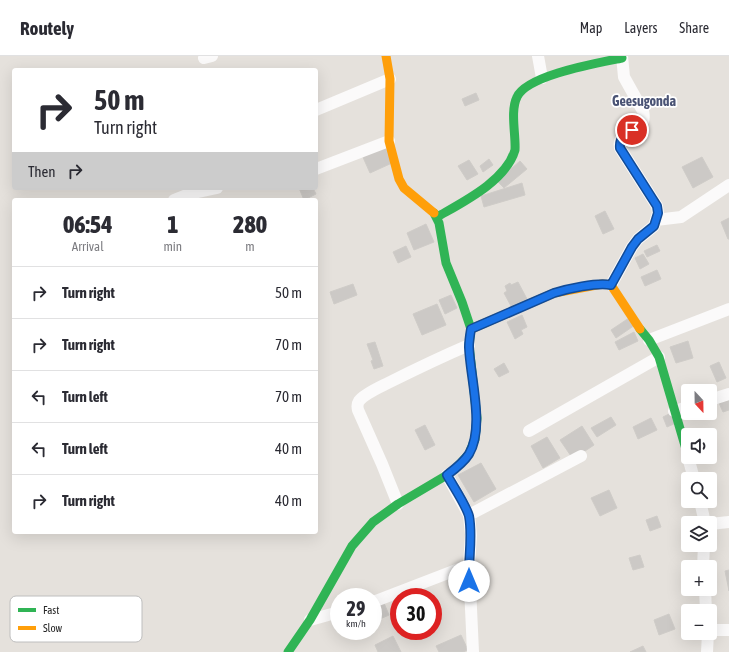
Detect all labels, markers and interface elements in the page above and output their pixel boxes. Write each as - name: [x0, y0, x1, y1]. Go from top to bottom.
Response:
- text: Routely: [20, 17, 74, 39]
- text: Map: [580, 20, 602, 36]
- text: Layers: [624, 20, 657, 36]
- text: Share: [679, 20, 709, 36]
- icon: right: [28, 84, 80, 136]
- text: 50 m: [94, 84, 144, 116]
- district label: Geesugonda: [612, 93, 676, 109]
- pin: [615, 113, 649, 147]
- text: Turn right: [94, 117, 157, 138]
- icon: arrive: [621, 119, 643, 141]
- icon: right: [64, 160, 86, 182]
- text: Then: [28, 163, 56, 180]
- text: 06:54: [63, 211, 112, 238]
- text: 1: [167, 211, 178, 238]
- text: 280: [233, 211, 267, 238]
- text: Arrival: [72, 239, 104, 254]
- text: min: [163, 239, 182, 254]
- text: m: [245, 239, 255, 254]
- icon: right: [28, 282, 50, 304]
- text: Turn right: [62, 284, 115, 301]
- text: 50 m: [275, 284, 302, 301]
- icon: right: [28, 334, 50, 356]
- text: Turn right: [62, 336, 115, 353]
- text: 70 m: [275, 336, 302, 353]
- north arrow: [681, 384, 717, 420]
- map controls: [681, 384, 717, 640]
- icon: left: [28, 386, 50, 408]
- text: Turn left: [62, 388, 108, 405]
- text: 70 m: [275, 388, 302, 405]
- button: sound: [681, 428, 717, 464]
- icon: left: [28, 438, 50, 460]
- text: Turn left: [62, 440, 108, 457]
- text: 40 m: [275, 440, 302, 457]
- button: search: [681, 472, 717, 508]
- icon: right: [28, 490, 50, 512]
- text: Turn right: [62, 492, 115, 509]
- text: 40 m: [275, 492, 302, 509]
- button: layers: [681, 516, 717, 552]
- position arrow: [448, 560, 490, 602]
- button: +: [681, 560, 717, 596]
- speed limit sign: 30: [390, 588, 442, 640]
- legend: [10, 596, 142, 642]
- text: 29: [347, 597, 365, 620]
- text: Fast: [43, 604, 59, 616]
- button: −: [681, 604, 717, 640]
- text: km/h: [346, 618, 366, 629]
- text: Slow: [43, 622, 62, 634]

